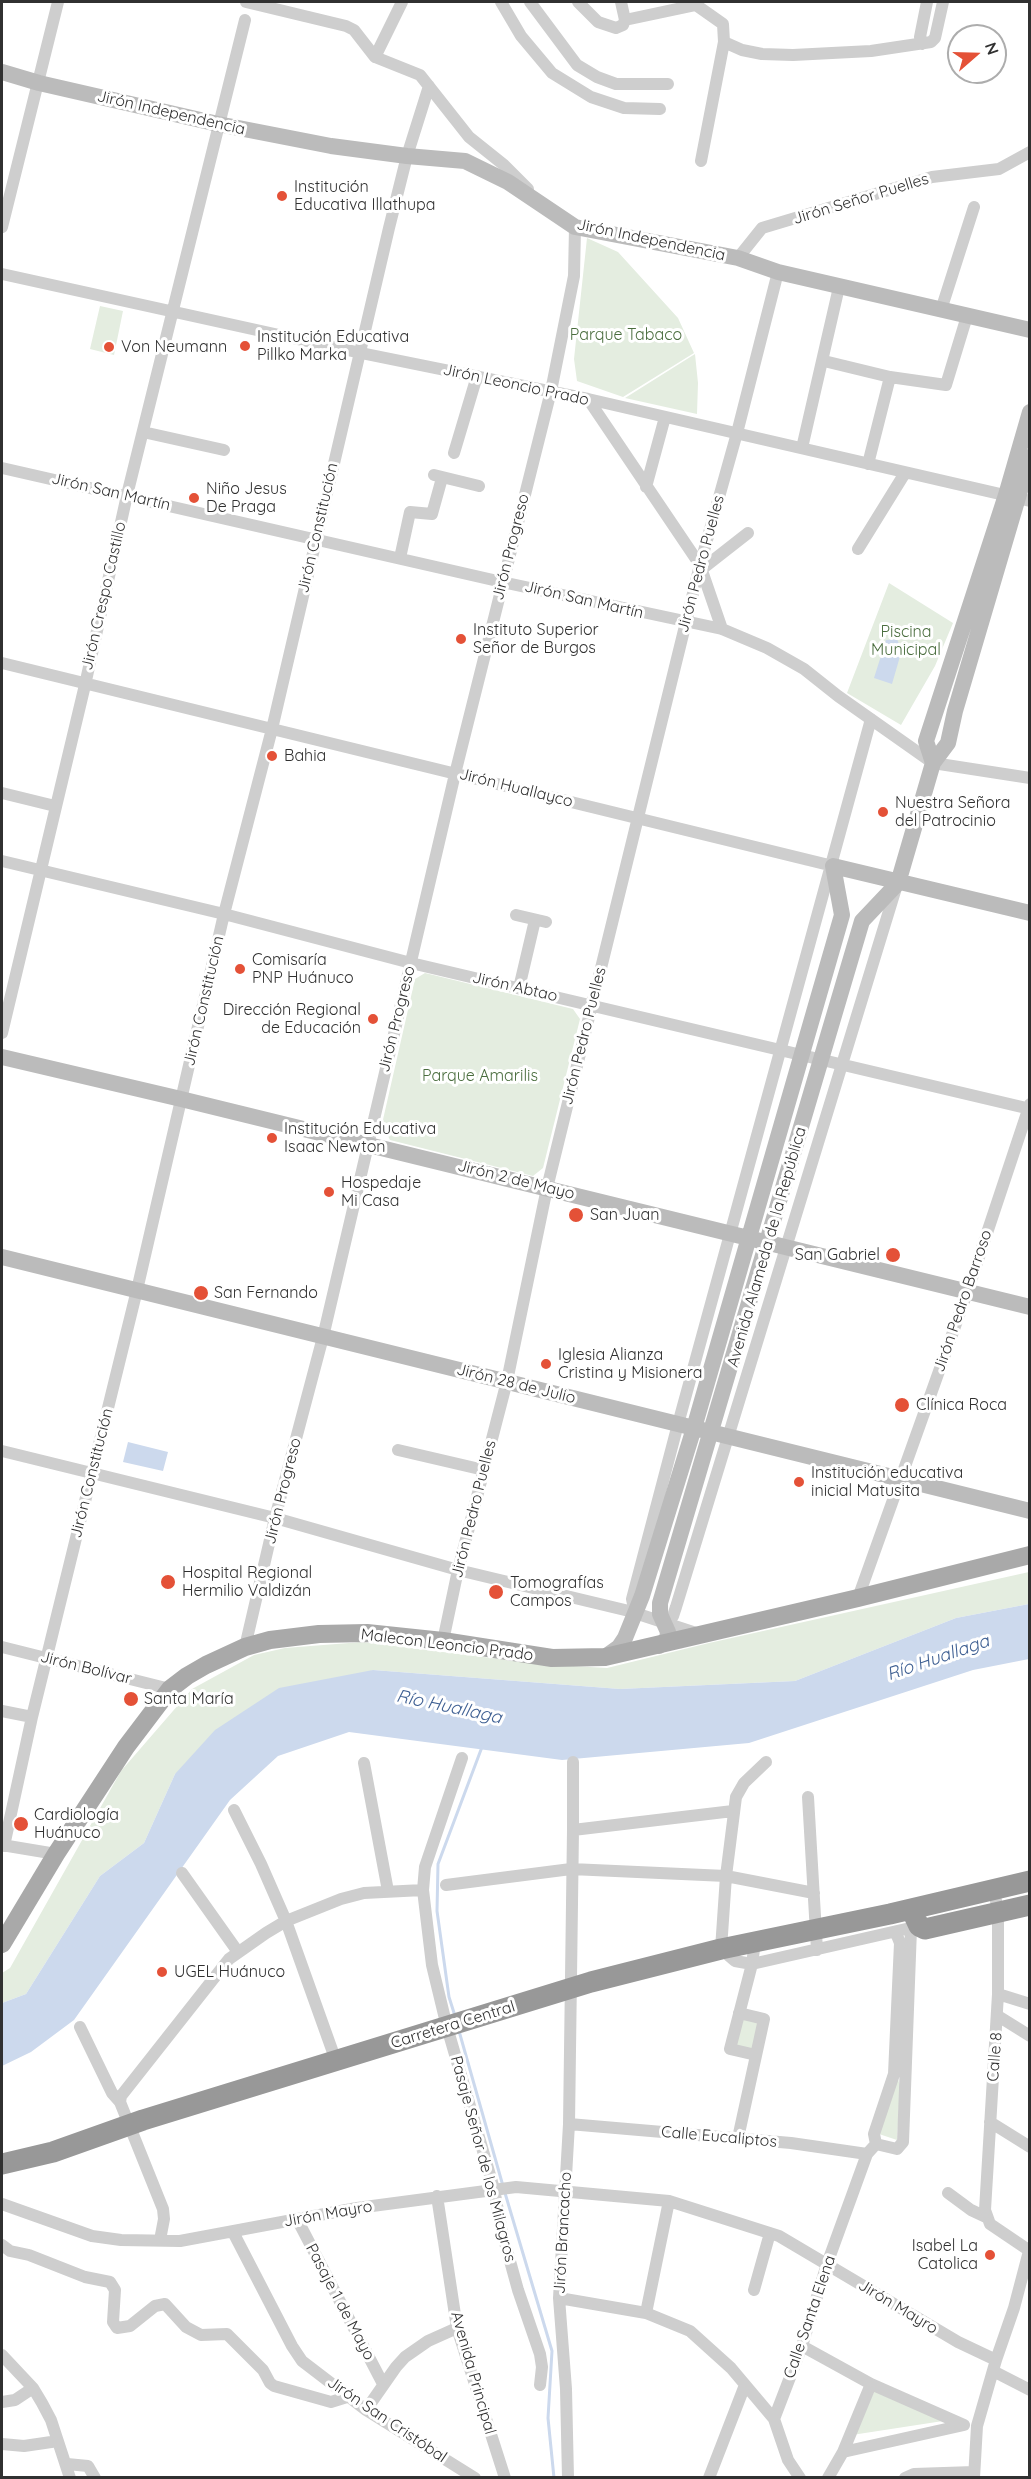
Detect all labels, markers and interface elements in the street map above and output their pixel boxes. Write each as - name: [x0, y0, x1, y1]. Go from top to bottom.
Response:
- north arrow: [947, 24, 1007, 84]
- text: N: [981, 40, 1003, 57]
- street label: Jirón Independencia: [95, 87, 247, 139]
- street label: Jirón Señor Puelles: [791, 169, 931, 229]
- place label: Institución Educativa Illathupa: [294, 177, 435, 215]
- marker: Institución Educativa Illathupa: [275, 189, 289, 203]
- street label: Jirón Independencia: [575, 215, 727, 265]
- park label: Parque Tabaco: [570, 325, 682, 345]
- place label: Institución Educativa Pillko Marka: [257, 327, 409, 365]
- place label: Von Neumann: [121, 337, 227, 357]
- marker: Institución Educativa Pillko Marka: [238, 339, 252, 353]
- marker: Von Neumann: [102, 340, 116, 354]
- street label: Jirón Leoncio Prado: [441, 360, 591, 410]
- street label: Jirón Constitución: [294, 461, 342, 595]
- street label: Jirón San Martín: [50, 469, 172, 515]
- place label: Niño Jesus De Praga: [206, 479, 287, 517]
- marker: Niño Jesus De Praga: [187, 491, 201, 505]
- street label: Jirón Progreso: [488, 492, 534, 602]
- street label: Jirón Pedro Puelles: [673, 493, 729, 635]
- street label: Jirón Crespo Castillo: [78, 520, 130, 672]
- street label: Jirón San Martín: [523, 577, 645, 623]
- place label: Instituto Superior Señor de Burgos: [473, 620, 599, 658]
- park label: Piscina Municipal: [871, 622, 941, 660]
- marker: Instituto Superior Señor de Burgos: [454, 632, 468, 646]
- place label: Bahia: [284, 746, 326, 766]
- marker: Bahia: [265, 749, 279, 763]
- street label: Jirón Huallayco: [457, 765, 575, 811]
- place label: Nuestra Señora del Patrocinio: [895, 793, 1010, 831]
- marker: Nuestra Señora del Patrocinio: [876, 805, 890, 819]
- street label: Jirón Constitución: [180, 934, 228, 1068]
- place label: Comisaría PNP Huánuco: [252, 950, 354, 988]
- marker: Comisaría PNP Huánuco: [233, 962, 247, 976]
- street label: Jirón Progreso: [374, 964, 420, 1074]
- street label: Jirón Pedro Puelles: [558, 965, 610, 1107]
- street label: Jirón Abtao: [471, 968, 559, 1006]
- place label: Dirección Regional de Educación: [223, 1000, 361, 1038]
- marker: Dirección Regional de Educación: [366, 1012, 380, 1026]
- park label: Parque Amarilis: [422, 1066, 538, 1086]
- place label: Institución Educativa Isaac Newton: [284, 1119, 436, 1157]
- street label: Avenida Alameda de la República: [723, 1125, 811, 1369]
- marker: Institución Educativa Isaac Newton: [265, 1131, 279, 1145]
- street label: Jirón 2 de Mayo: [455, 1156, 577, 1204]
- place label: Hospedaje Mi Casa: [341, 1173, 421, 1211]
- marker: Hospedaje Mi Casa: [322, 1185, 336, 1199]
- place label: San Juan: [590, 1205, 660, 1225]
- marker: San Juan: [567, 1206, 585, 1224]
- street label: Jirón Pedro Barroso: [930, 1227, 996, 1375]
- place label: San Gabriel: [795, 1245, 880, 1265]
- marker: San Gabriel: [884, 1246, 902, 1264]
- place label: San Fernando: [214, 1283, 318, 1303]
- marker: San Fernando: [192, 1284, 210, 1302]
- place label: Iglesia Alianza Cristina y Misionera: [558, 1345, 702, 1383]
- marker: Iglesia Alianza Cristina y Misionera: [539, 1357, 553, 1371]
- street label: Jirón 28 de Julio: [454, 1360, 578, 1408]
- place label: Clínica Roca: [916, 1395, 1007, 1415]
- marker: Clínica Roca: [893, 1396, 911, 1414]
- street label: Jirón Constitución: [67, 1406, 117, 1540]
- street label: Jirón Progreso: [260, 1436, 306, 1546]
- street label: Jirón Pedro Puelles: [448, 1438, 500, 1580]
- place label: Institución educativa inicial Matusita: [811, 1463, 963, 1501]
- marker: Institución educativa inicial Matusita: [792, 1475, 806, 1489]
- place label: Hospital Regional Hermilio Valdizán: [182, 1563, 312, 1601]
- marker: Hospital Regional Hermilio Valdizán: [159, 1573, 177, 1591]
- place label: Tomografías Campos: [510, 1573, 604, 1611]
- marker: Tomografías Campos: [487, 1583, 505, 1601]
- street label: Malecon Leoncio Prado: [360, 1625, 534, 1665]
- water label: Río Huallaga: [884, 1630, 992, 1686]
- street label: Jirón Bolívar: [38, 1647, 134, 1689]
- water label: Río Huallaga: [394, 1685, 504, 1729]
- place label: Santa María: [144, 1689, 234, 1709]
- marker: Santa María: [122, 1690, 140, 1708]
- place label: Cardiología Huánuco: [34, 1805, 119, 1843]
- marker: Cardiología Huánuco: [12, 1815, 30, 1833]
- place label: UGEL Huánuco: [174, 1962, 285, 1982]
- marker: UGEL Huánuco: [155, 1965, 169, 1979]
- street label: Carretera Central: [388, 1997, 518, 2053]
- street label: Calle 8: [984, 2032, 1006, 2082]
- street label: Pasaje Señor de los Milagros: [446, 2054, 520, 2264]
- street label: Calle Eucaliptos: [660, 2122, 778, 2152]
- street label: Jirón Brancacho: [550, 2171, 576, 2295]
- street label: Jirón Mayro: [282, 2197, 374, 2231]
- place label: Isabel La Catolica: [912, 2236, 978, 2274]
- street label: Pasaje 1 de Mayo: [301, 2240, 379, 2364]
- marker: Isabel La Catolica: [983, 2248, 997, 2262]
- street label: Calle Santa Elena: [780, 2253, 840, 2381]
- street label: Jirón Mayro: [855, 2276, 941, 2338]
- street label: Avenida Principal: [446, 2309, 500, 2437]
- street label: Jirón San Cristóbal: [324, 2373, 450, 2467]

